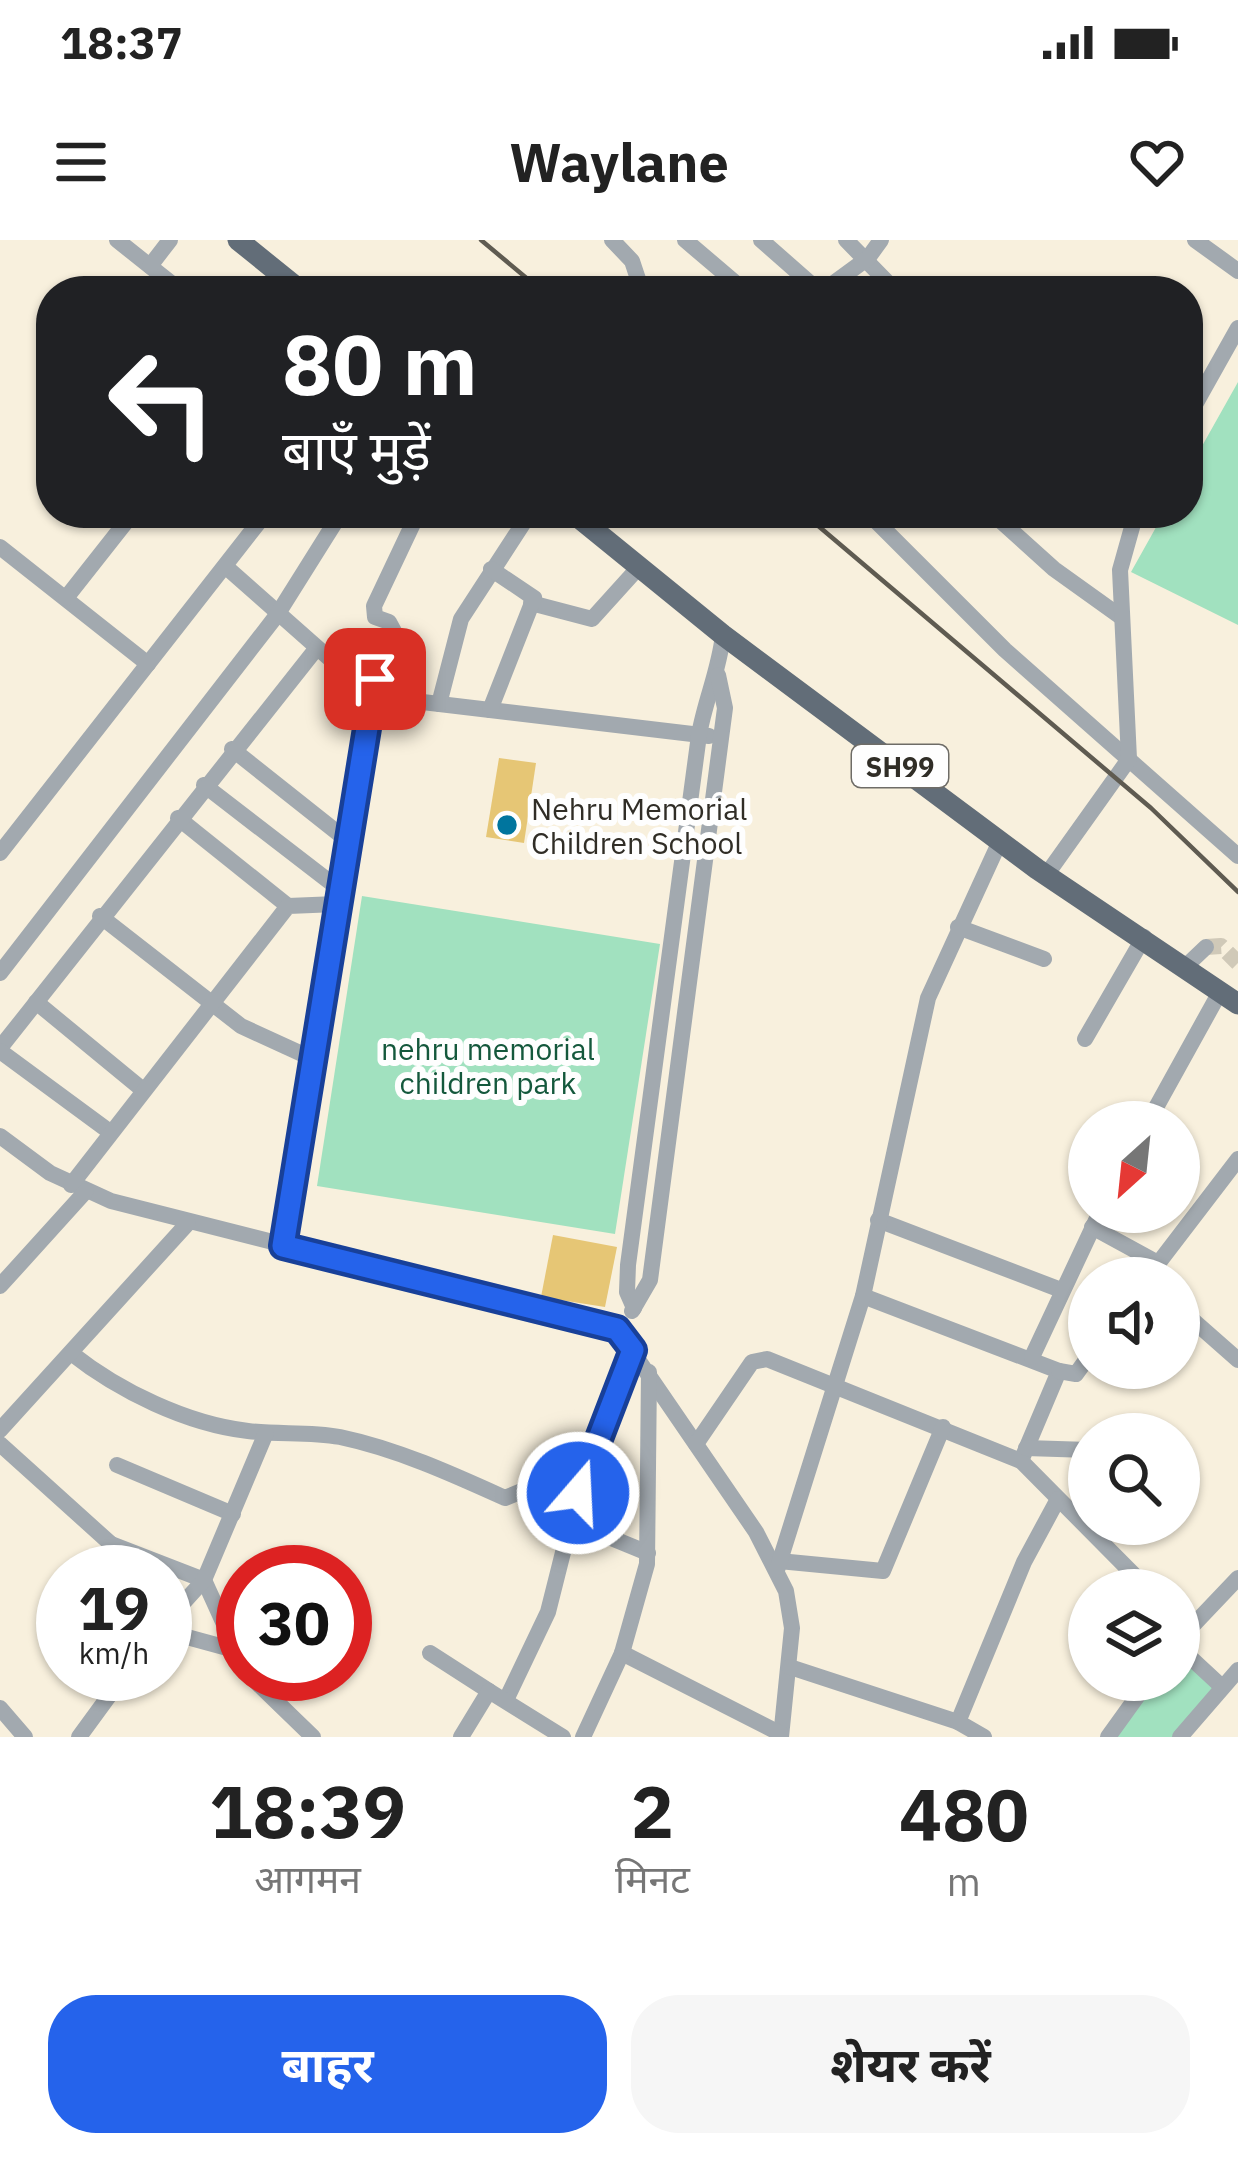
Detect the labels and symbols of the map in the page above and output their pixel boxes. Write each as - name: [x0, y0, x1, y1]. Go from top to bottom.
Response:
- pin: [324, 628, 426, 730]
- road number: SH99: [852, 745, 948, 787]
- place label: Nehru Memorial Children School: [531, 789, 747, 862]
- marker: Nehru Memorial Children School: [494, 812, 520, 838]
- park label: nehru memorial children park: [381, 1029, 595, 1102]
- north arrow: [1068, 1101, 1200, 1233]
- position arrow: [515, 1430, 641, 1556]
- speed limit sign: 30: [216, 1545, 372, 1701]

